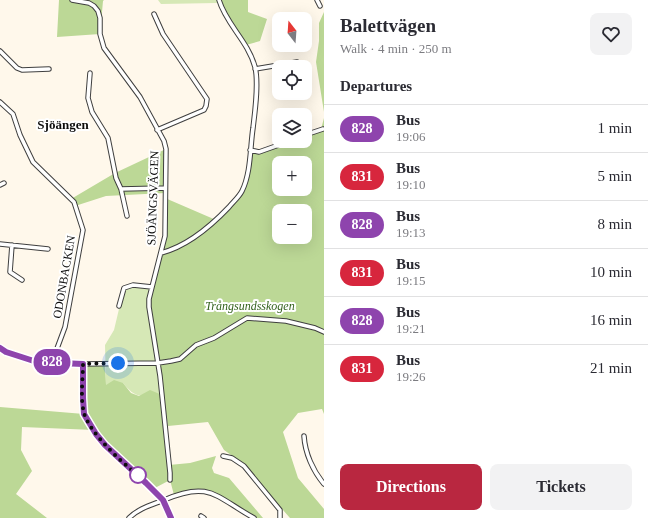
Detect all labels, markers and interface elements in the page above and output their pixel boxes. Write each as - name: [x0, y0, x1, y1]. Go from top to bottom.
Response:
- north arrow: [272, 12, 312, 52]
- map controls: [272, 12, 312, 244]
- button: heart: [590, 13, 632, 55]
- text: Balettvägen: [340, 15, 436, 36]
- text: Walk · 4 min · 250 m: [340, 41, 452, 56]
- button: locate: [272, 60, 312, 100]
- text: Departures: [340, 78, 412, 94]
- button: layers: [272, 108, 312, 148]
- text: Bus: [396, 112, 420, 128]
- district label: Sjöängen: [37, 117, 89, 132]
- text: 1 min: [597, 120, 632, 136]
- text: 828: [352, 121, 373, 136]
- text: 19:06: [396, 129, 426, 144]
- street label: SJÖÄNGSVÄGEN: [144, 150, 162, 246]
- button: +: [272, 156, 312, 196]
- text: Bus: [396, 160, 420, 176]
- text: 5 min: [597, 168, 632, 184]
- text: 831: [352, 169, 373, 184]
- text: 19:10: [396, 177, 426, 192]
- button: −: [272, 204, 312, 244]
- text: Bus: [396, 208, 420, 224]
- text: 8 min: [597, 216, 632, 232]
- text: 828: [352, 217, 373, 232]
- text: 19:13: [396, 225, 426, 240]
- street label: ODONBACKEN: [50, 234, 78, 320]
- text: Bus: [396, 256, 420, 272]
- text: 10 min: [590, 264, 632, 280]
- text: 831: [352, 265, 373, 280]
- text: 19:15: [396, 273, 426, 288]
- park label: Trångsundsskogen: [205, 299, 295, 313]
- text: Bus: [396, 304, 420, 320]
- text: 16 min: [590, 312, 632, 328]
- text: 828: [352, 313, 373, 328]
- text: 19:21: [396, 321, 426, 336]
- line badge: 828: [29, 349, 75, 375]
- text: Bus: [396, 352, 420, 368]
- your location: [108, 353, 128, 373]
- text: 828: [42, 354, 63, 369]
- text: 21 min: [590, 360, 632, 376]
- text: 831: [352, 361, 373, 376]
- text: 19:26: [396, 369, 426, 384]
- button: Directions: [340, 464, 482, 510]
- button: Tickets: [490, 464, 632, 510]
- unlabelled marker: [129, 466, 147, 484]

